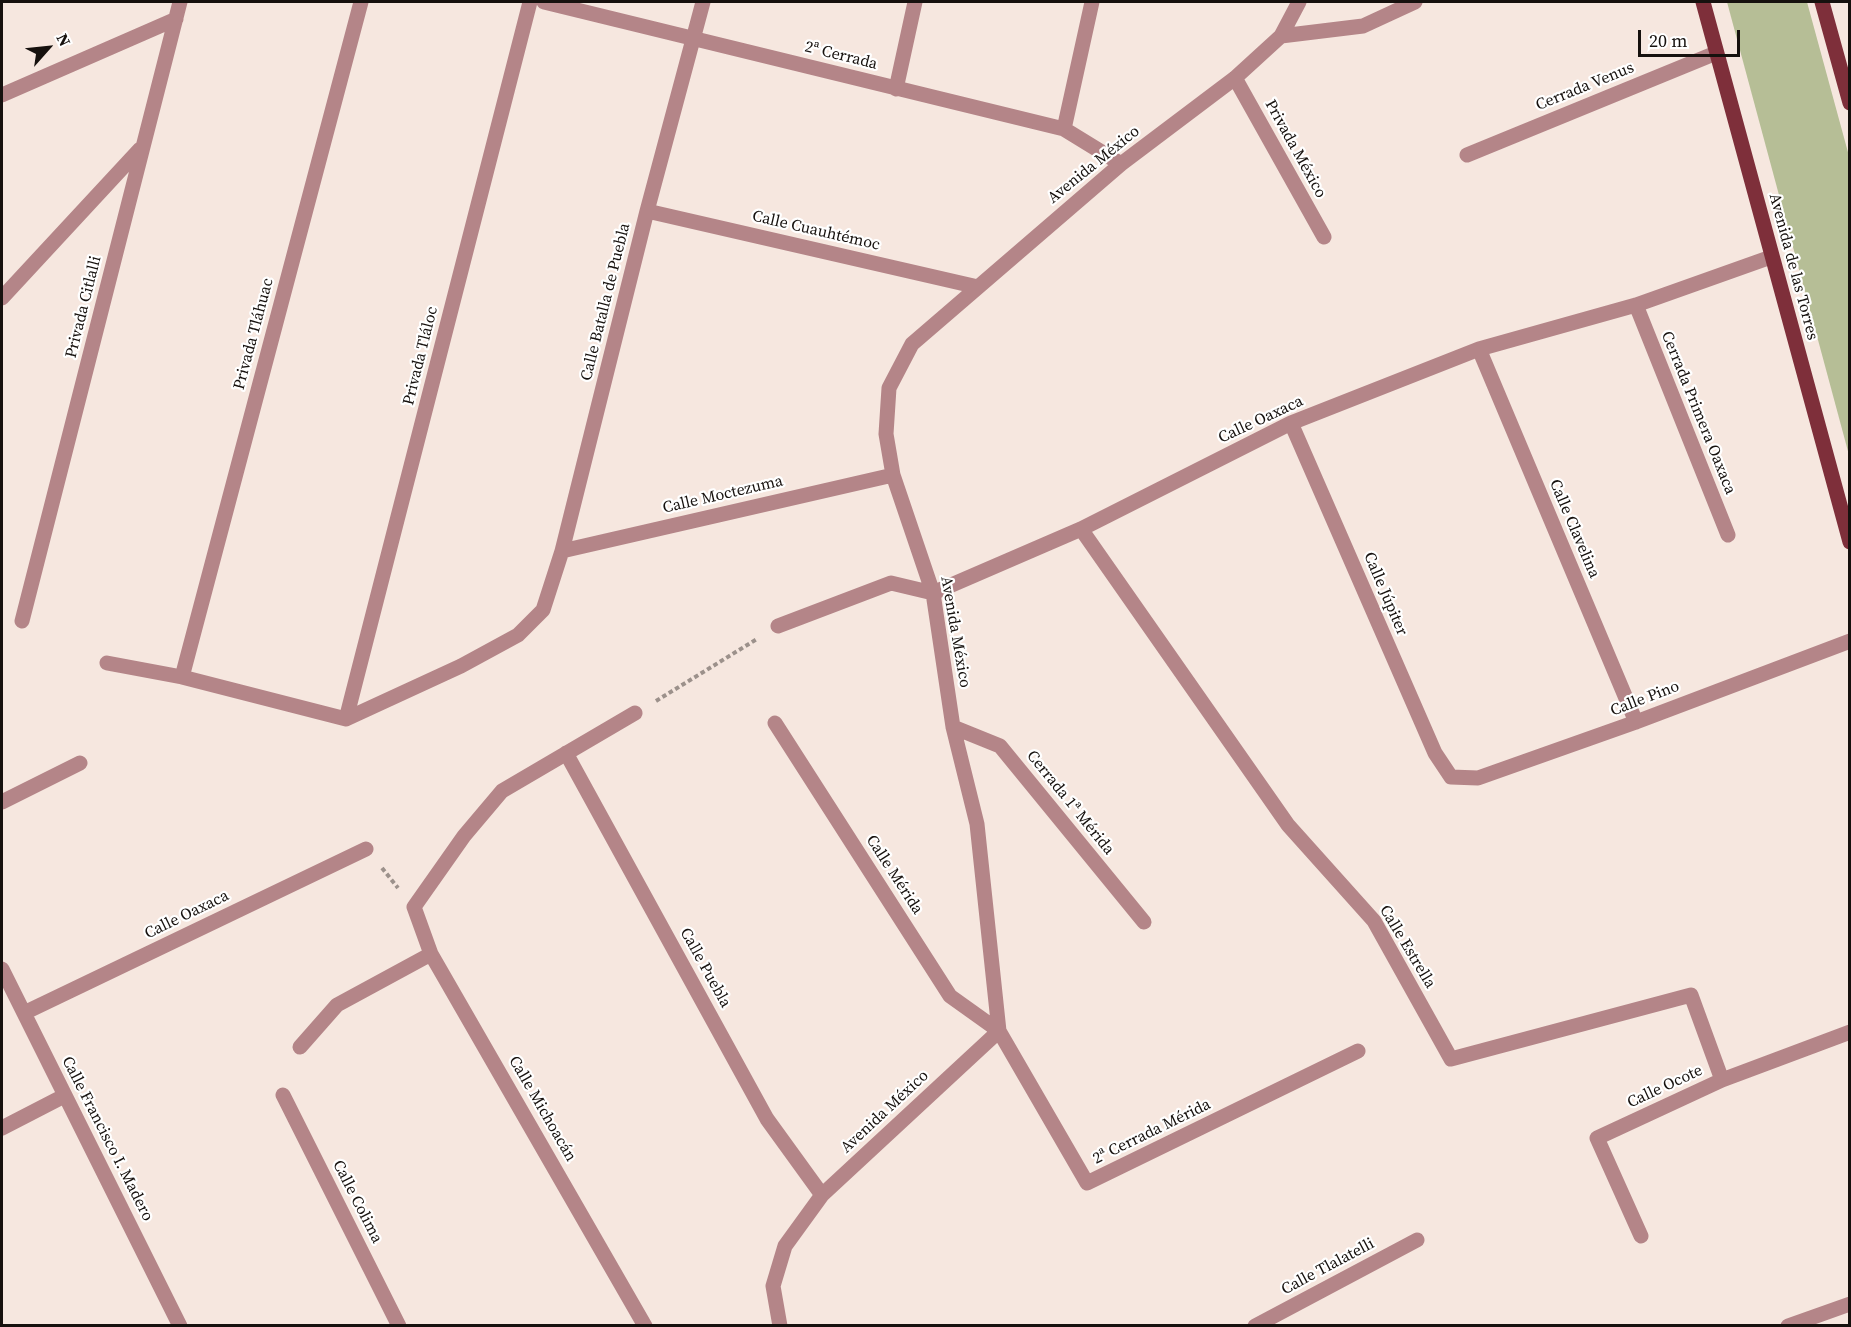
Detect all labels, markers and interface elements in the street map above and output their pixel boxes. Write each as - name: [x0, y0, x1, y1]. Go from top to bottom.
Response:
- north arrow: [18, 18, 78, 78]
- scale bar: [1641, 18, 1743, 56]
- text: 20 m: [1649, 28, 1687, 53]
- text: N: [52, 30, 76, 50]
- street label: 2ª Cerrada: [803, 38, 879, 74]
- street label: Cerrada Venus: [1533, 59, 1637, 115]
- street label: Privada México: [1260, 97, 1330, 201]
- street label: Avenida México: [1044, 122, 1144, 208]
- street label: Avenida de las Torres: [1764, 192, 1822, 342]
- street label: Calle Cuauhtémoc: [750, 207, 882, 255]
- street label: Calle Batalla de Puebla: [577, 221, 635, 383]
- street label: Privada Citlalli: [62, 254, 106, 360]
- street label: Privada Tláhuac: [230, 276, 278, 392]
- street label: Privada Tláloc: [399, 305, 443, 407]
- street label: Cerrada Primera Oaxaca: [1656, 329, 1740, 497]
- street label: Calle Oaxaca: [1216, 392, 1306, 448]
- street label: Calle Moctezuma: [661, 472, 785, 518]
- street label: Calle Clavelina: [1545, 477, 1603, 581]
- street label: Calle Júpiter: [1359, 549, 1411, 639]
- street label: Avenida México: [936, 575, 974, 689]
- street label: Calle Pino: [1608, 677, 1682, 721]
- street label: Cerrada 1ª Mérida: [1022, 747, 1118, 859]
- street label: Calle Mérida: [861, 832, 927, 918]
- street label: Calle Oaxaca: [142, 886, 232, 944]
- street label: Calle Estrella: [1375, 902, 1439, 992]
- street label: Calle Puebla: [675, 925, 735, 1011]
- street label: Calle Michoacán: [504, 1053, 580, 1165]
- street label: Calle Francisco I. Madero: [57, 1054, 157, 1224]
- street label: Calle Ocote: [1624, 1061, 1706, 1113]
- street label: Avenida México: [837, 1066, 933, 1158]
- street label: 2ª Cerrada Mérida: [1090, 1095, 1214, 1169]
- street label: Calle Colima: [328, 1157, 386, 1247]
- street label: Calle Tlalatelli: [1278, 1235, 1378, 1299]

